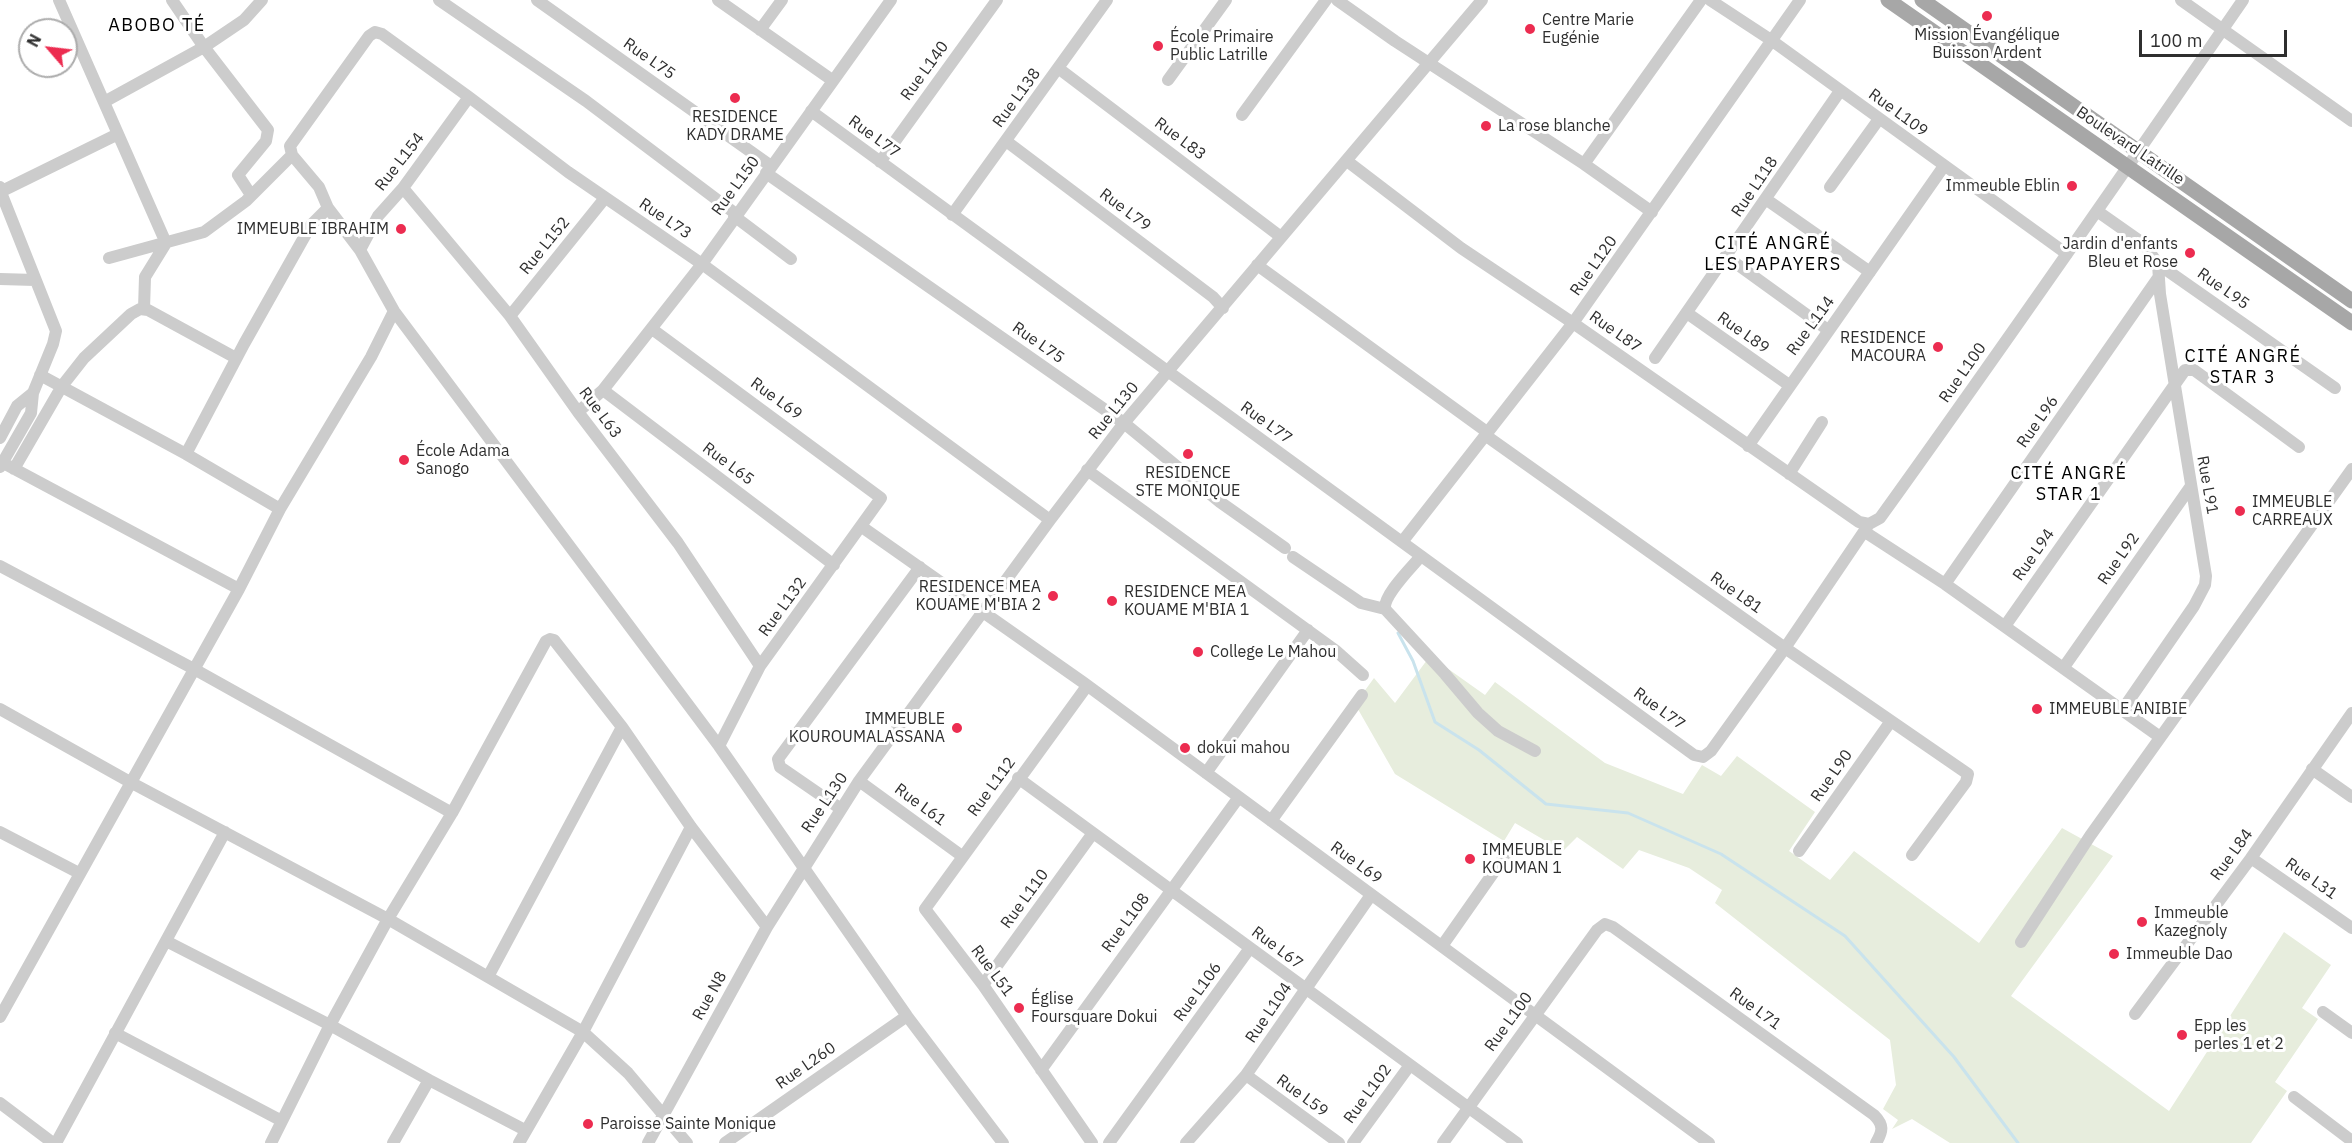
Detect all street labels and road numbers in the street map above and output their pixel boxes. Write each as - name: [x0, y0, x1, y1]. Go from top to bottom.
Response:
- street label: Rue L75: [619, 34, 679, 84]
- street label: Rue L140: [897, 38, 953, 104]
- street label: Rue L138: [989, 65, 1045, 131]
- street label: Rue L109: [1865, 85, 1931, 141]
- street label: Boulevard Latrille: [2072, 103, 2188, 189]
- street label: Rue L77: [844, 112, 904, 162]
- street label: Rue L83: [1151, 114, 1209, 164]
- street label: Rue L154: [371, 129, 429, 195]
- street label: Rue L150: [708, 153, 764, 219]
- street label: Rue L118: [1728, 153, 1782, 221]
- street label: Rue L79: [1096, 185, 1154, 235]
- street label: Rue L73: [635, 195, 695, 243]
- street label: Rue L152: [516, 213, 574, 279]
- street label: Rue L120: [1566, 232, 1622, 300]
- street label: Rue L95: [2193, 264, 2253, 314]
- street label: Rue L114: [1783, 293, 1839, 359]
- street label: Rue L87: [1585, 307, 1645, 357]
- street label: Rue L89: [1713, 308, 1773, 358]
- street label: Rue L75: [1008, 318, 1068, 368]
- street label: Rue L100: [1935, 339, 1991, 407]
- street label: Rue L69: [746, 374, 806, 424]
- street label: Rue L130: [1085, 378, 1143, 444]
- street label: Rue L63: [575, 384, 625, 442]
- street label: Rue L96: [2013, 392, 2063, 452]
- street label: Rue L77: [1236, 398, 1296, 448]
- street label: Rue L65: [699, 439, 757, 489]
- street label: Rue L91: [2192, 454, 2222, 516]
- street label: Rue L94: [2009, 525, 2059, 585]
- street label: Rue L92: [2094, 529, 2144, 589]
- street label: Rue L81: [1706, 568, 1766, 618]
- street label: Rue L132: [755, 574, 811, 640]
- street label: Rue L77: [1629, 684, 1689, 734]
- street label: Rue L90: [1807, 746, 1857, 806]
- street label: Rue L112: [964, 754, 1020, 820]
- street label: Rue L130: [798, 769, 852, 837]
- street label: Rue L61: [890, 780, 950, 830]
- street label: Rue L84: [2207, 825, 2257, 885]
- street label: Rue L69: [1326, 838, 1386, 888]
- street label: Rue L31: [2281, 854, 2341, 904]
- street label: Rue L110: [997, 866, 1053, 932]
- street label: Rue L108: [1098, 890, 1154, 956]
- street label: Rue L67: [1248, 923, 1306, 973]
- street label: Rue L51: [967, 942, 1017, 1000]
- street label: Rue L106: [1170, 959, 1226, 1025]
- street label: Rue N8: [689, 968, 731, 1024]
- street label: Rue L104: [1242, 979, 1296, 1047]
- street label: Rue L71: [1725, 984, 1785, 1034]
- street label: Rue L100: [1481, 989, 1537, 1055]
- street label: Rue L260: [772, 1038, 840, 1094]
- street label: Rue L102: [1340, 1061, 1396, 1127]
- street label: Rue L59: [1272, 1071, 1332, 1121]

